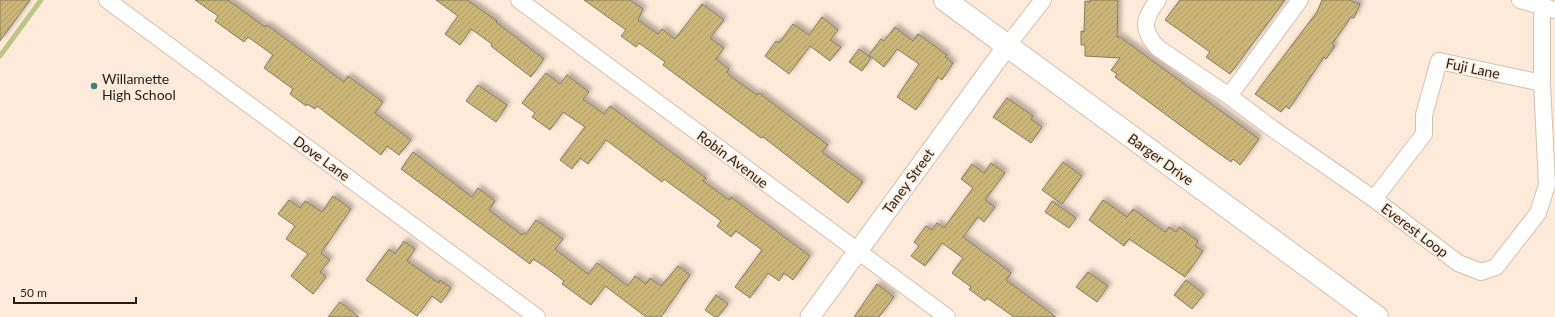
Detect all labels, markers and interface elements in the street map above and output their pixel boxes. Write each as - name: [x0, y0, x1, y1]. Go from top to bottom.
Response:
- street label: Fuji Lane: [1444, 54, 1502, 82]
- place label: Willamette High School: [102, 70, 176, 103]
- marker: Willamette High School: [89, 81, 99, 91]
- street label: Robin Avenue: [694, 127, 772, 191]
- street label: Barger Drive: [1125, 129, 1197, 189]
- street label: Dove Lane: [290, 132, 354, 184]
- street label: Taney Street: [879, 145, 937, 217]
- street label: Everest Loop: [1378, 199, 1452, 261]
- scale bar: [14, 279, 136, 305]
- text: 50 m: [20, 285, 47, 300]

